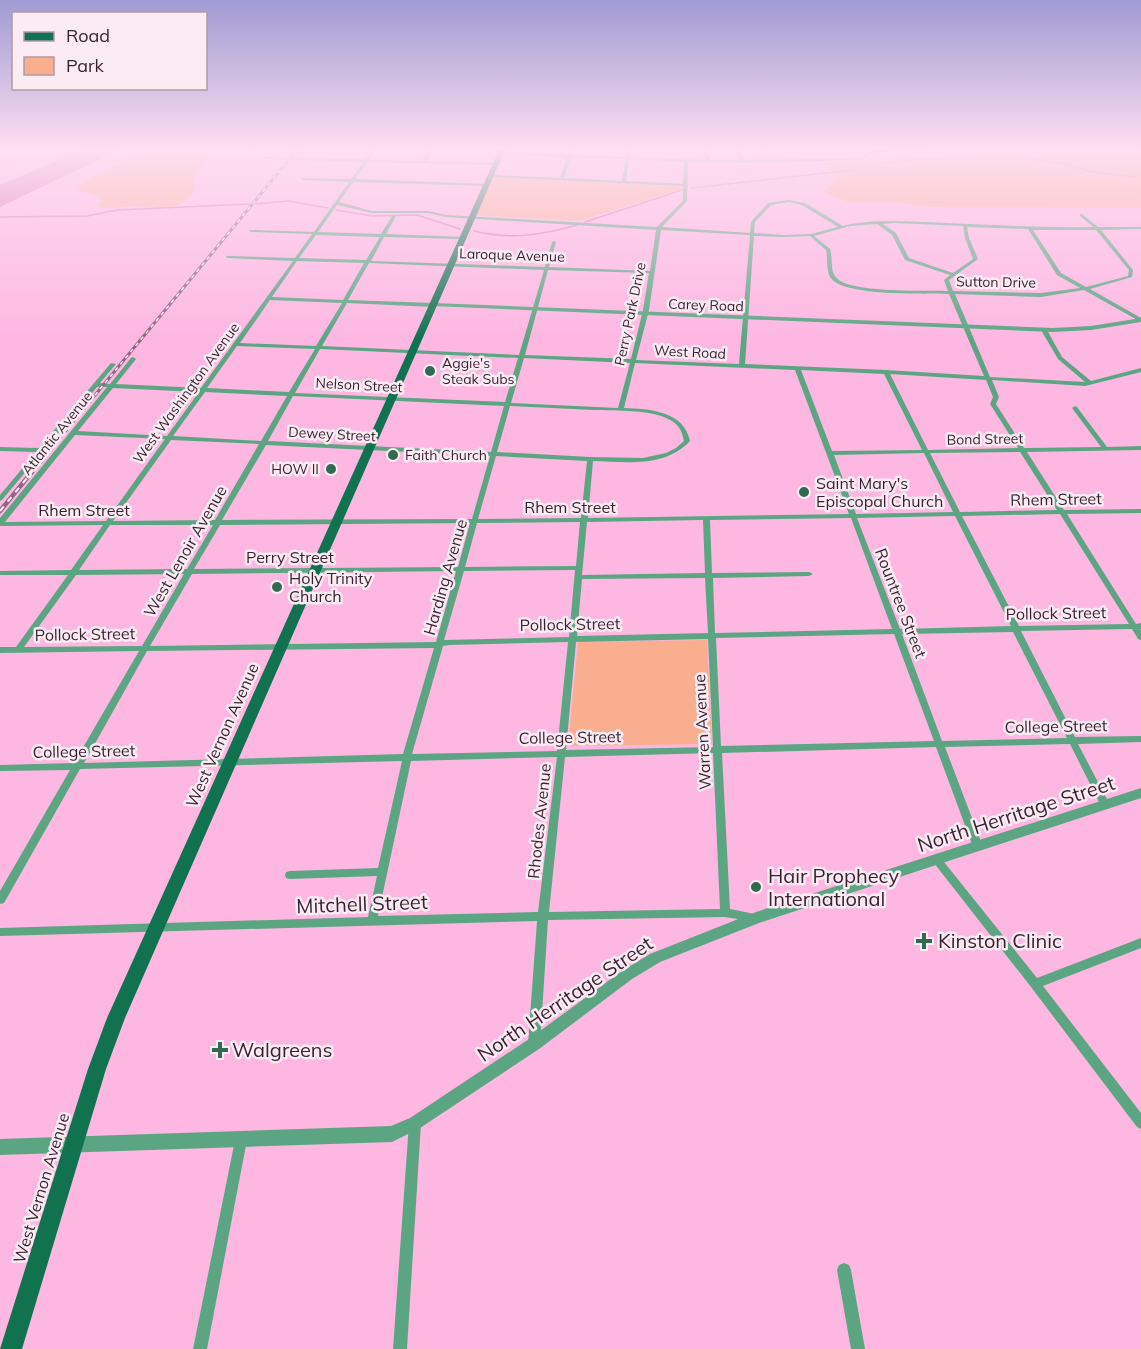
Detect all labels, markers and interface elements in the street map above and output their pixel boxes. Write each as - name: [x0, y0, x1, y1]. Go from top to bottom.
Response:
- legend: [12, 12, 207, 90]
- text: Road: [66, 24, 110, 47]
- text: Park: [66, 54, 105, 77]
- street label: Laroque Avenue: [459, 244, 565, 266]
- street label: Perry Park Drive: [610, 261, 650, 367]
- street label: Sutton Drive: [956, 272, 1036, 292]
- street label: Carey Road: [668, 295, 744, 315]
- street label: West Washington Avenue: [129, 319, 243, 467]
- street label: West Road: [654, 341, 726, 363]
- place label: Aggie's Steak Subs: [442, 354, 515, 388]
- marker: Aggie's Steak Subs: [423, 364, 437, 378]
- street label: Nelson Street: [315, 374, 403, 396]
- street label: Atlantic Avenue: [18, 387, 96, 479]
- street label: Dewey Street: [288, 423, 376, 445]
- street label: Bond Street: [947, 429, 1023, 449]
- place label: Faith Church: [405, 446, 487, 464]
- marker: Faith Church: [386, 448, 400, 462]
- place label: HOW II: [271, 460, 319, 478]
- marker: HOW II: [324, 462, 338, 476]
- place label: Saint Mary's Episcopal Church: [816, 473, 943, 511]
- street label: West Lenoir Avenue: [139, 482, 231, 620]
- marker: Saint Mary's Episcopal Church: [797, 485, 811, 499]
- street label: Rhem Street: [1010, 488, 1102, 510]
- street label: Rhem Street: [524, 497, 616, 517]
- street label: Rhem Street: [38, 500, 130, 520]
- street label: Harding Avenue: [419, 517, 471, 637]
- street label: Rountree Street: [871, 545, 931, 661]
- street label: Perry Street: [246, 547, 334, 567]
- place label: Holy Trinity Church: [289, 568, 373, 606]
- marker: Holy Trinity Church: [270, 580, 284, 594]
- street label: Pollock Street: [1006, 602, 1107, 624]
- street label: Pollock Street: [520, 613, 621, 635]
- street label: Pollock Street: [35, 623, 136, 645]
- street label: West Vernon Avenue: [181, 660, 263, 810]
- street label: Warren Avenue: [689, 674, 715, 790]
- street label: College Street: [1005, 715, 1108, 737]
- street label: College Street: [519, 726, 622, 748]
- street label: College Street: [33, 740, 136, 762]
- street label: Rhodes Avenue: [523, 762, 555, 880]
- street label: North Herritage Street: [914, 770, 1118, 857]
- place label: Hair Prophecy International: [768, 863, 900, 911]
- marker: Hair Prophecy International: [749, 880, 763, 894]
- street label: Mitchell Street: [296, 889, 428, 918]
- place label: Kinston Clinic: [938, 928, 1062, 953]
- street label: North Herritage Street: [472, 931, 657, 1067]
- marker: Kinston Clinic: [915, 932, 933, 950]
- place label: Walgreens: [232, 1037, 332, 1062]
- marker: Walgreens: [213, 1043, 227, 1057]
- street label: West Vernon Avenue: [9, 1111, 73, 1265]

